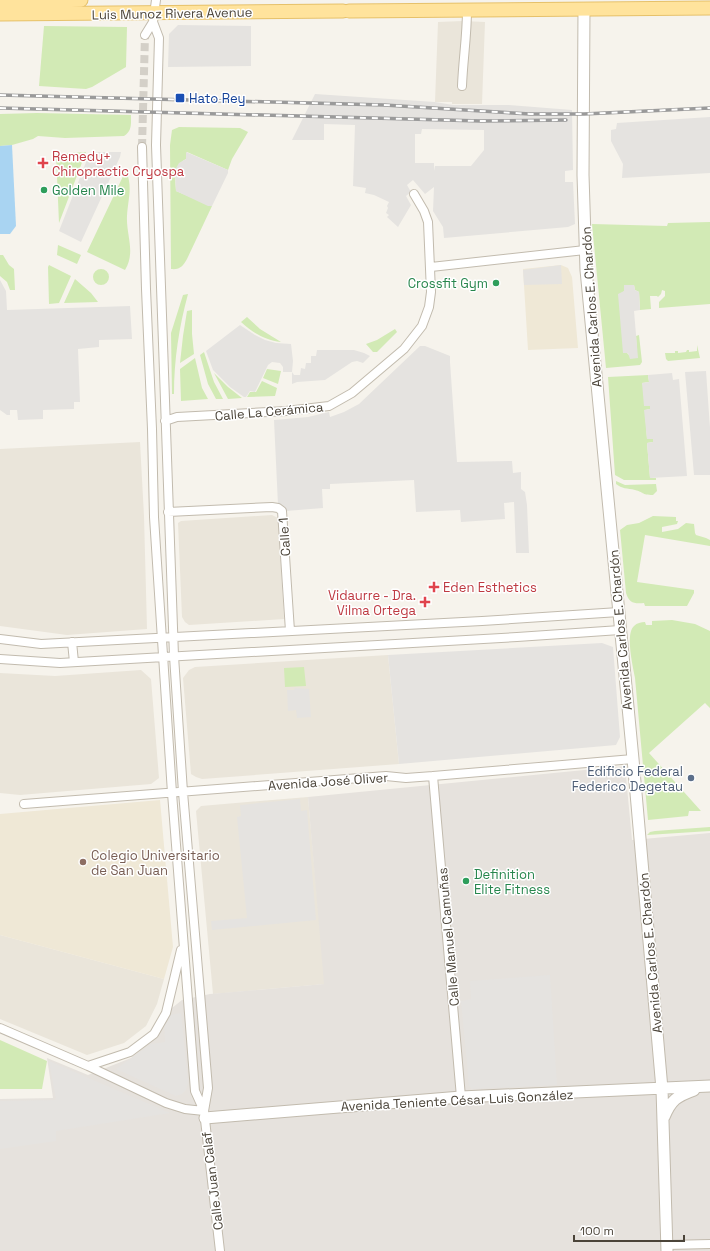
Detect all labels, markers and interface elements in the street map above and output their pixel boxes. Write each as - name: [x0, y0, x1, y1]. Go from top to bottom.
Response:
- street label: Luis Munoz Rivera Avenue: [92, 4, 252, 23]
- place label: Hato Rey: [189, 90, 246, 107]
- marker: Hato Rey: [174, 92, 186, 104]
- place label: Remedy+ Chiropractic Cryospa: [52, 148, 185, 180]
- marker: Remedy+ Chiropractic Cryospa: [37, 157, 49, 169]
- place label: Golden Mile: [52, 182, 125, 199]
- marker: Golden Mile: [39, 185, 49, 195]
- street label: Avenida Carlos E. Chardón: [577, 226, 606, 388]
- place label: Crossfit Gym: [408, 275, 488, 292]
- marker: Crossfit Gym: [491, 278, 501, 288]
- street label: Calle La Cerámica: [214, 398, 325, 425]
- street label: Calle 1: [275, 517, 294, 557]
- street label: Avenida Carlos E. Chardón: [605, 549, 636, 711]
- place label: Eden Esthetics: [443, 579, 537, 596]
- marker: Eden Esthetics: [428, 581, 440, 593]
- place label: Vidaurre - Dra. Vilma Ortega: [328, 587, 417, 619]
- marker: Vidaurre - Dra. Vilma Ortega: [419, 596, 431, 608]
- place label: Edificio Federal Federico Degetau: [572, 763, 683, 795]
- street label: Avenida José Oliver: [267, 769, 389, 794]
- marker: Edificio Federal Federico Degetau: [686, 773, 696, 783]
- place label: Colegio Universitario de San Juan: [91, 847, 220, 879]
- marker: Colegio Universitario de San Juan: [78, 857, 88, 867]
- place label: Definition Elite Fitness: [474, 866, 550, 898]
- street label: Calle Manuel Camuñas: [434, 867, 463, 1007]
- street label: Avenida Carlos E. Chardón: [635, 872, 666, 1034]
- marker: Definition Elite Fitness: [461, 876, 471, 886]
- street label: Avenida Teniente César Luis González: [340, 1086, 574, 1115]
- street label: Calle Juan Calaf: [198, 1130, 227, 1231]
- scale bar: [574, 1217, 684, 1243]
- text: 100 m: [580, 1223, 614, 1239]

